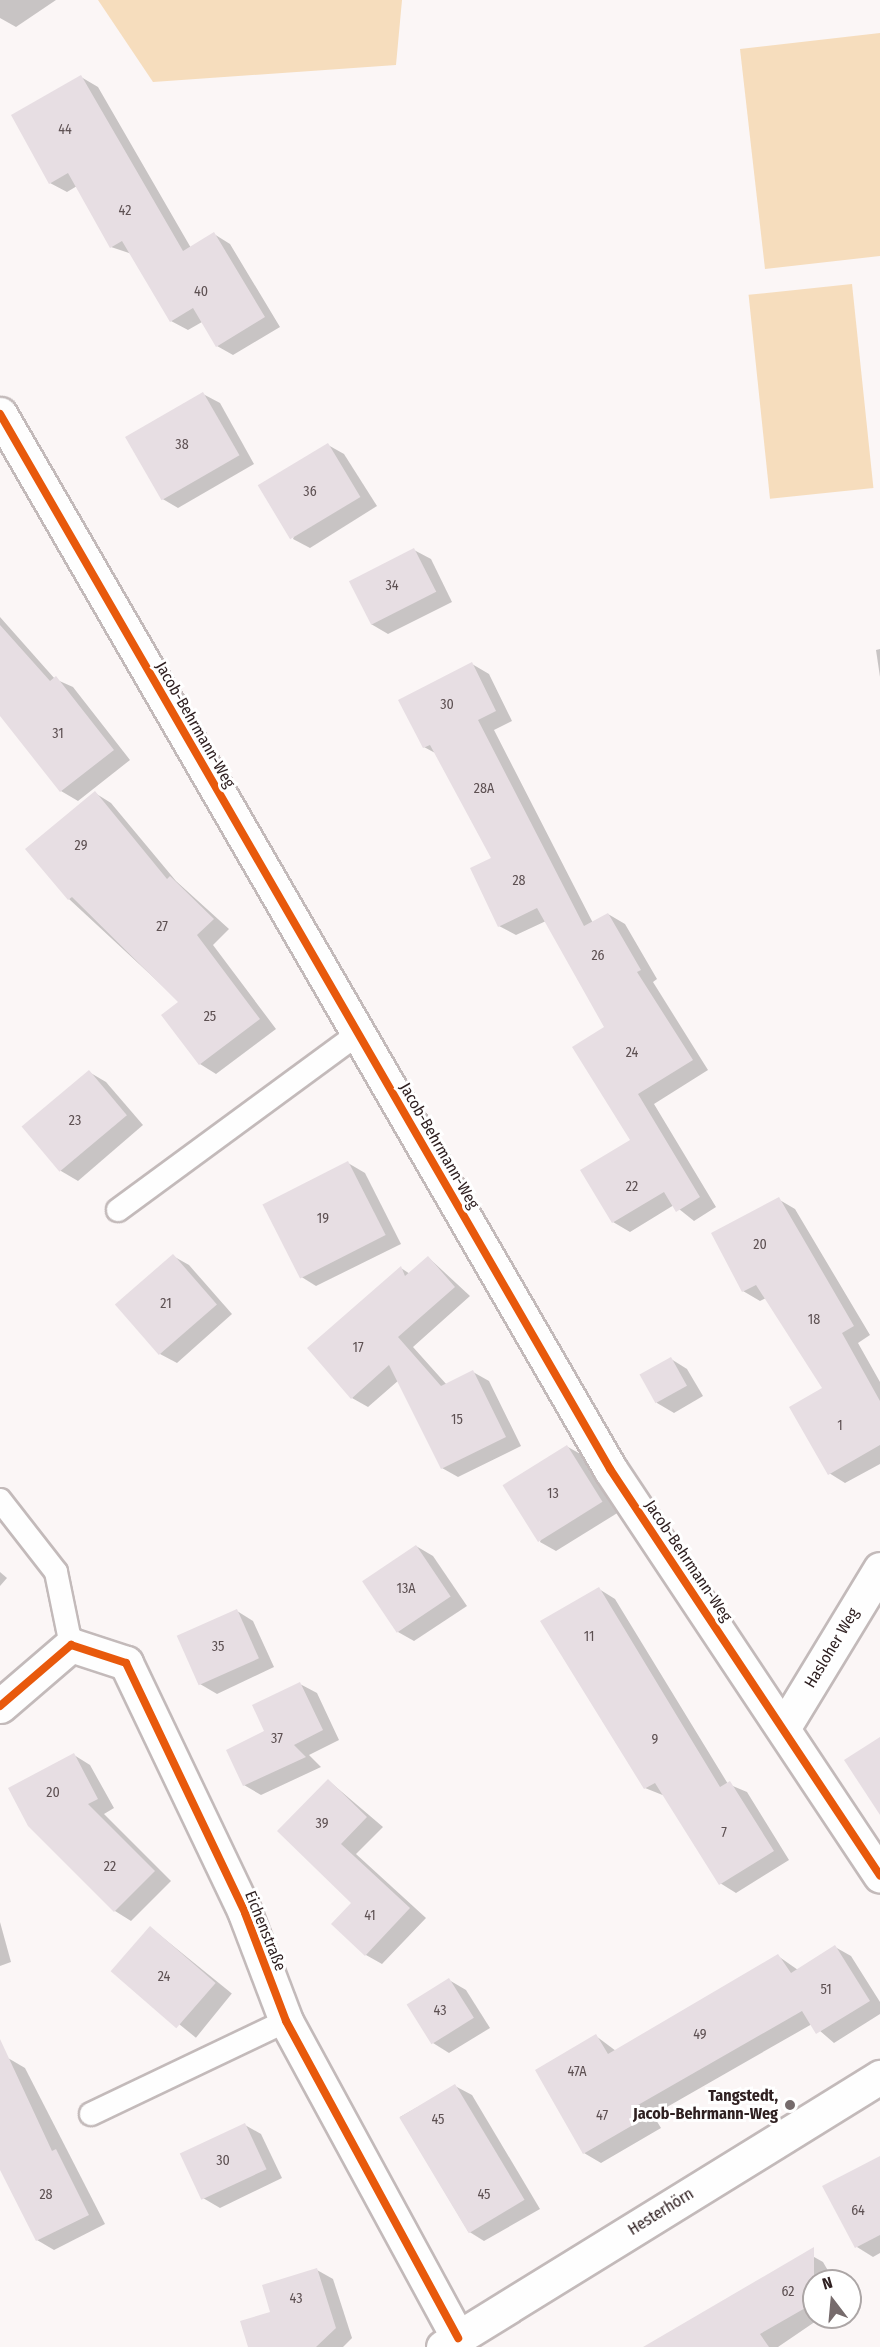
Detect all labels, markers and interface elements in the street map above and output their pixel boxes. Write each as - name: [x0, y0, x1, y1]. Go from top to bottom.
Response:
- house number: 44: [58, 122, 72, 138]
- house number: 42: [119, 203, 131, 219]
- house number: 40: [194, 284, 208, 300]
- house number: 38: [175, 437, 189, 453]
- house number: 36: [303, 484, 317, 500]
- house number: 34: [385, 578, 399, 594]
- street label: Jacob-Behrmann-Weg: [151, 659, 239, 791]
- house number: 30: [440, 697, 454, 713]
- house number: 31: [52, 726, 64, 742]
- house number: 28A: [474, 781, 494, 797]
- house number: 29: [75, 838, 87, 854]
- house number: 28: [512, 873, 526, 889]
- house number: 27: [156, 919, 168, 935]
- house number: 26: [591, 948, 605, 964]
- house number: 25: [204, 1009, 216, 1025]
- house number: 24: [626, 1045, 638, 1061]
- street label: Jacob-Behrmann-Weg: [395, 1080, 483, 1212]
- house number: 23: [69, 1113, 81, 1129]
- house number: 22: [626, 1179, 638, 1195]
- house number: 19: [317, 1211, 329, 1227]
- house number: 20: [753, 1237, 767, 1253]
- house number: 21: [160, 1296, 172, 1312]
- house number: 18: [808, 1312, 820, 1328]
- house number: 17: [352, 1340, 364, 1356]
- house number: 15: [451, 1412, 463, 1428]
- house number: 1: [837, 1418, 843, 1434]
- house number: 13: [547, 1486, 559, 1502]
- street label: Jacob-Behrmann-Weg: [640, 1497, 736, 1625]
- house number: 13A: [396, 1581, 416, 1597]
- street label: Hasloher Weg: [801, 1605, 863, 1691]
- house number: 11: [584, 1629, 594, 1645]
- house number: 35: [212, 1639, 224, 1655]
- house number: 37: [271, 1731, 283, 1747]
- house number: 9: [652, 1732, 658, 1748]
- house number: 20: [46, 1785, 60, 1801]
- house number: 39: [316, 1816, 328, 1832]
- house number: 7: [721, 1825, 727, 1841]
- house number: 22: [104, 1859, 116, 1875]
- street label: Eichenstraße: [240, 1888, 290, 1974]
- house number: 41: [364, 1908, 376, 1924]
- house number: 24: [158, 1969, 170, 1985]
- house number: 51: [820, 1982, 832, 1998]
- house number: 43: [434, 2003, 446, 2019]
- house number: 49: [693, 2027, 707, 2043]
- house number: 47A: [567, 2064, 587, 2080]
- place label: Tangstedt, Jacob-Behrmann-Weg: [633, 2086, 778, 2124]
- marker: Tangstedt, Jacob-Behrmann-Weg: [783, 2098, 797, 2112]
- house number: 47: [596, 2108, 608, 2124]
- house number: 45: [431, 2112, 445, 2128]
- house number: 30: [216, 2153, 230, 2169]
- street label: Hesterhörn: [625, 2184, 697, 2240]
- house number: 28: [39, 2187, 53, 2203]
- house number: 45: [477, 2187, 491, 2203]
- house number: 64: [851, 2203, 865, 2219]
- north arrow: [802, 2269, 862, 2329]
- text: N: [820, 2273, 835, 2294]
- house number: 62: [782, 2284, 794, 2300]
- house number: 43: [290, 2291, 302, 2307]

